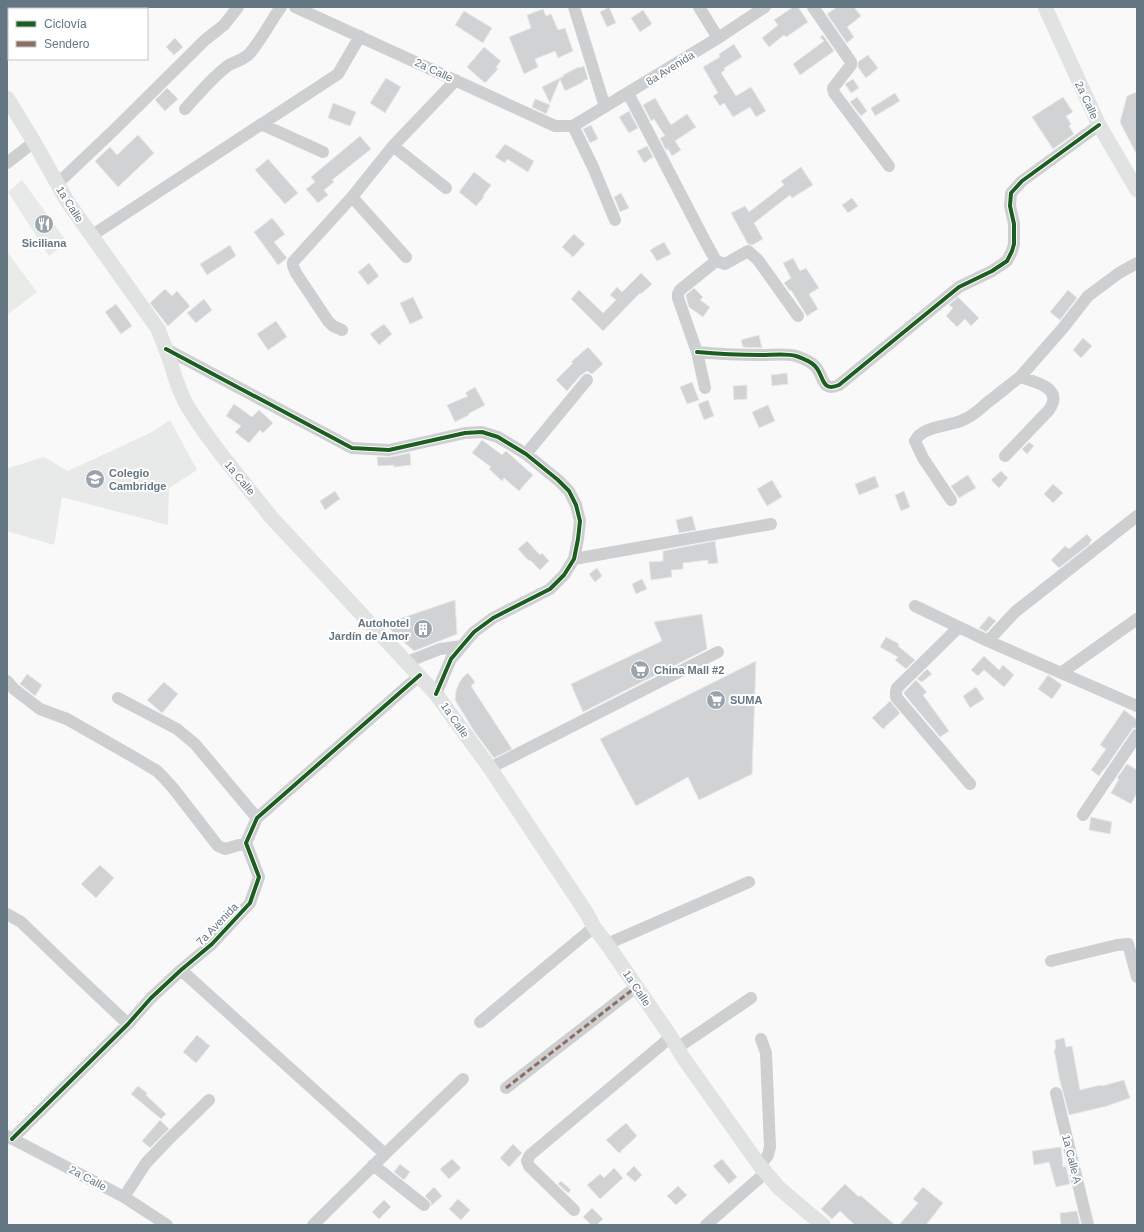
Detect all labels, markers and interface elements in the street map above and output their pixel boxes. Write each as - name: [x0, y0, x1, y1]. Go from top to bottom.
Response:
- legend: [8, 8, 148, 60]
- text: Ciclovía: [44, 17, 87, 31]
- text: Sendero: [44, 37, 90, 51]
- street label: 8a Avenida: [644, 48, 697, 87]
- street label: 2a Calle: [413, 56, 455, 84]
- street label: 2a Calle: [1073, 79, 1101, 121]
- street label: 1a Calle: [54, 184, 86, 224]
- restaurant icon: Siciliana: [33, 213, 55, 235]
- place label: Siciliana: [22, 237, 67, 249]
- street label: 1a Calle: [222, 459, 258, 497]
- place label: Colegio Cambridge: [109, 467, 166, 492]
- school or university icon: Colegio Cambridge: [84, 468, 106, 490]
- place label: Autohotel Jardín de Amor: [329, 617, 410, 642]
- building icon: Autohotel Jardín de Amor: [412, 618, 434, 640]
- supermarket icon: China Mall #2: [629, 659, 651, 681]
- place label: China Mall #2: [654, 664, 724, 676]
- supermarket icon: SUMA: [705, 689, 727, 711]
- place label: SUMA: [730, 694, 762, 706]
- street label: 1a Calle: [439, 700, 471, 740]
- street label: 7a Avenida: [194, 900, 241, 948]
- street label: 1a Calle: [621, 968, 653, 1008]
- street label: 1a Calle A: [1060, 1133, 1084, 1185]
- street label: 2a Calle: [67, 1163, 109, 1193]

